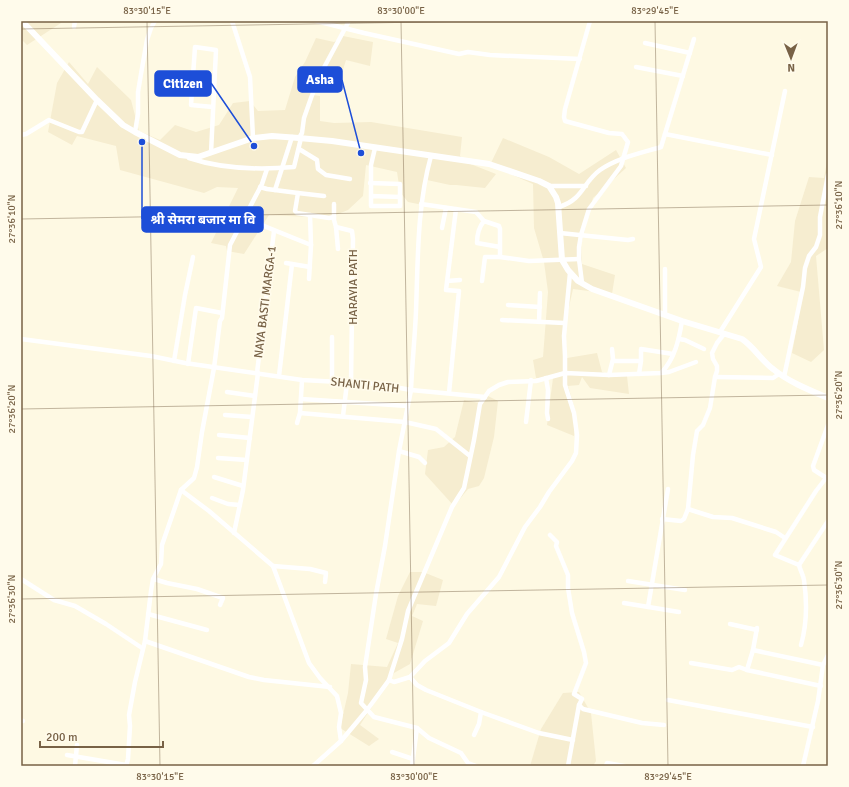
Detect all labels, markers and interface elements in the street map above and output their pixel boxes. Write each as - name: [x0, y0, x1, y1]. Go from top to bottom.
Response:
- text: 83°30'15"E: [123, 5, 171, 17]
- text: 83°30'00"E: [377, 5, 425, 17]
- text: 83°29'45"E: [631, 5, 679, 17]
- north arrow: [771, 38, 811, 78]
- text: N: [787, 61, 795, 74]
- callout: Asha: [298, 67, 342, 92]
- callout: Citizen: [155, 71, 211, 96]
- text: Asha: [306, 72, 334, 88]
- text: Citizen: [163, 76, 203, 92]
- text: 27°36'10"N: [833, 181, 845, 229]
- text: 27°36'10"N: [6, 195, 18, 243]
- callout: श्री सेमरा बजार मा वि: [142, 207, 263, 232]
- text: श्री सेमरा बजार मा वि: [151, 212, 257, 228]
- street label: NAYA BASTI MARGA-1: [251, 245, 280, 359]
- street label: HARAYIA PATH: [346, 249, 361, 325]
- text: 27°36'20"N: [833, 371, 845, 419]
- street label: SHANTI PATH: [330, 374, 400, 397]
- text: 27°36'20"N: [6, 385, 18, 433]
- text: 27°36'30"N: [833, 561, 845, 609]
- text: 27°36'30"N: [6, 575, 18, 623]
- scale bar: [40, 723, 163, 749]
- text: 200 m: [46, 730, 78, 745]
- text: 83°30'15"E: [136, 771, 184, 783]
- text: 83°30'00"E: [390, 771, 438, 783]
- text: 83°29'45"E: [644, 771, 692, 783]

